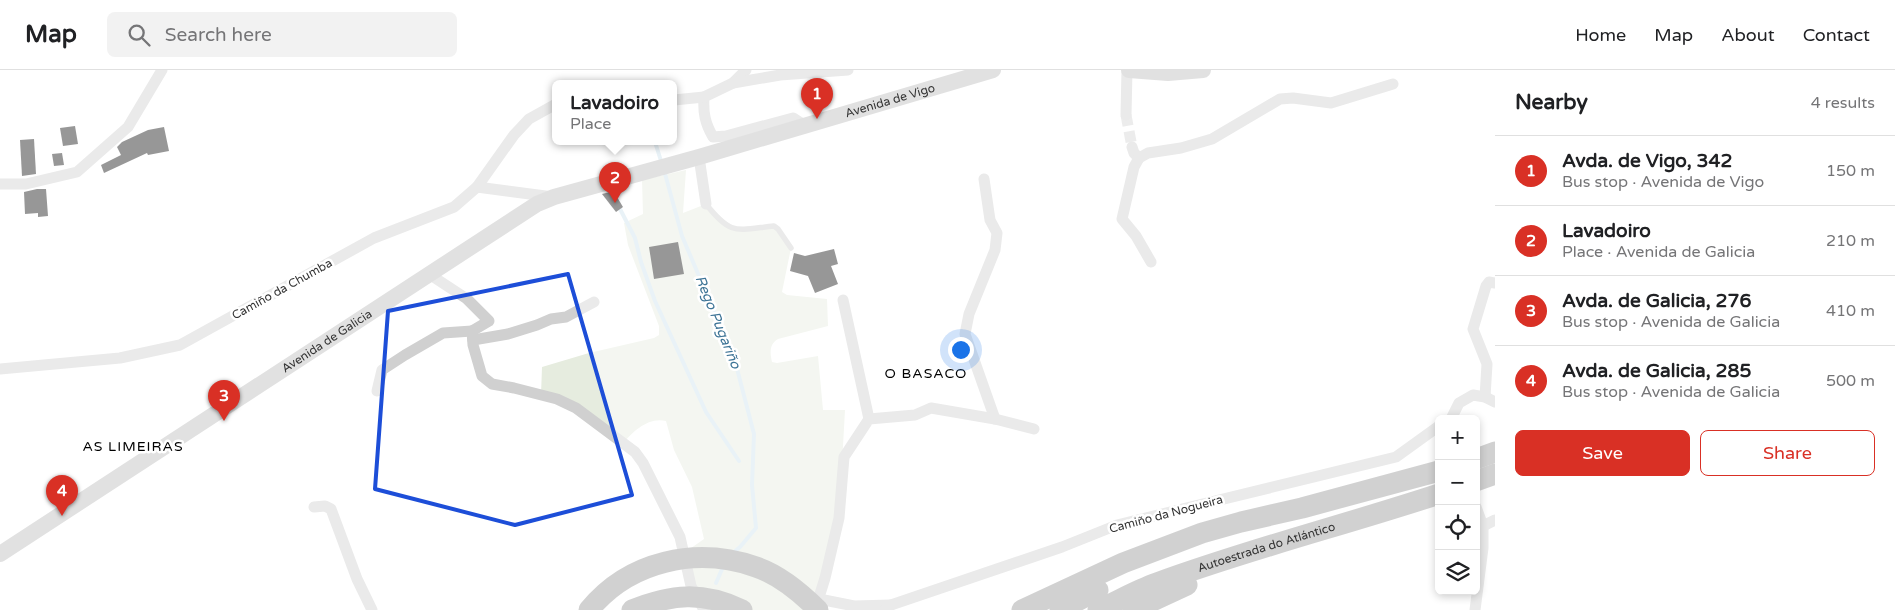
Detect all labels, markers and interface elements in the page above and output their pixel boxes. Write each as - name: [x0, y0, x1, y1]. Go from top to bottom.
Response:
- search box: [107, 12, 457, 57]
- text: Map: [25, 20, 77, 49]
- icon: search: [125, 21, 153, 49]
- text: Search here: [165, 24, 272, 46]
- text: Home: [1575, 24, 1626, 46]
- text: Map: [1654, 24, 1693, 46]
- text: About: [1721, 24, 1775, 46]
- text: Contact: [1803, 24, 1870, 46]
- pin: 1: [801, 78, 833, 119]
- popup: [552, 80, 677, 145]
- street label: Avenida de Vigo: [843, 81, 937, 120]
- text: Nearby: [1515, 90, 1588, 115]
- text: Lavadoiro: [570, 92, 659, 114]
- text: 4 results: [1811, 93, 1875, 113]
- text: Place: [570, 114, 611, 134]
- text: Avda. de Vigo, 342: [1562, 150, 1732, 172]
- text: 1: [1526, 161, 1536, 181]
- text: 150 m: [1826, 161, 1875, 181]
- pin: 2: [599, 162, 631, 203]
- text: Bus stop · Avenida de Vigo: [1562, 172, 1764, 192]
- text: Lavadoiro: [1562, 220, 1651, 242]
- text: 2: [1526, 231, 1536, 251]
- text: 210 m: [1826, 231, 1875, 251]
- text: Place · Avenida de Galicia: [1562, 242, 1755, 262]
- street label: Camiño da Chumba: [229, 256, 335, 322]
- water label: Rego Pugariño: [692, 273, 745, 373]
- text: Avda. de Galicia, 276: [1562, 290, 1751, 312]
- text: 3: [1526, 301, 1536, 321]
- text: 410 m: [1826, 301, 1875, 321]
- street label: Avenida de Galicia: [279, 307, 374, 376]
- text: Bus stop · Avenida de Galicia: [1562, 312, 1780, 332]
- your location: [948, 337, 974, 363]
- text: Avda. de Galicia, 285: [1562, 360, 1751, 382]
- district label: O BASACO: [885, 365, 967, 382]
- text: 4: [1526, 371, 1536, 391]
- text: 500 m: [1826, 371, 1875, 391]
- pin: 3: [208, 380, 240, 421]
- text: Bus stop · Avenida de Galicia: [1562, 382, 1780, 402]
- map controls: [1435, 415, 1480, 595]
- button: +: [1435, 415, 1480, 460]
- button: Save: [1515, 430, 1690, 476]
- button: Share: [1700, 430, 1875, 476]
- district label: AS LIMEIRAS: [82, 438, 184, 455]
- button: −: [1435, 460, 1480, 505]
- pin: 4: [46, 475, 78, 516]
- street label: Camiño da Nogueira: [1108, 492, 1224, 536]
- button: locate: [1435, 505, 1480, 550]
- street label: Autoestrada do Atlántico: [1196, 519, 1337, 575]
- button: layers: [1435, 550, 1480, 595]

